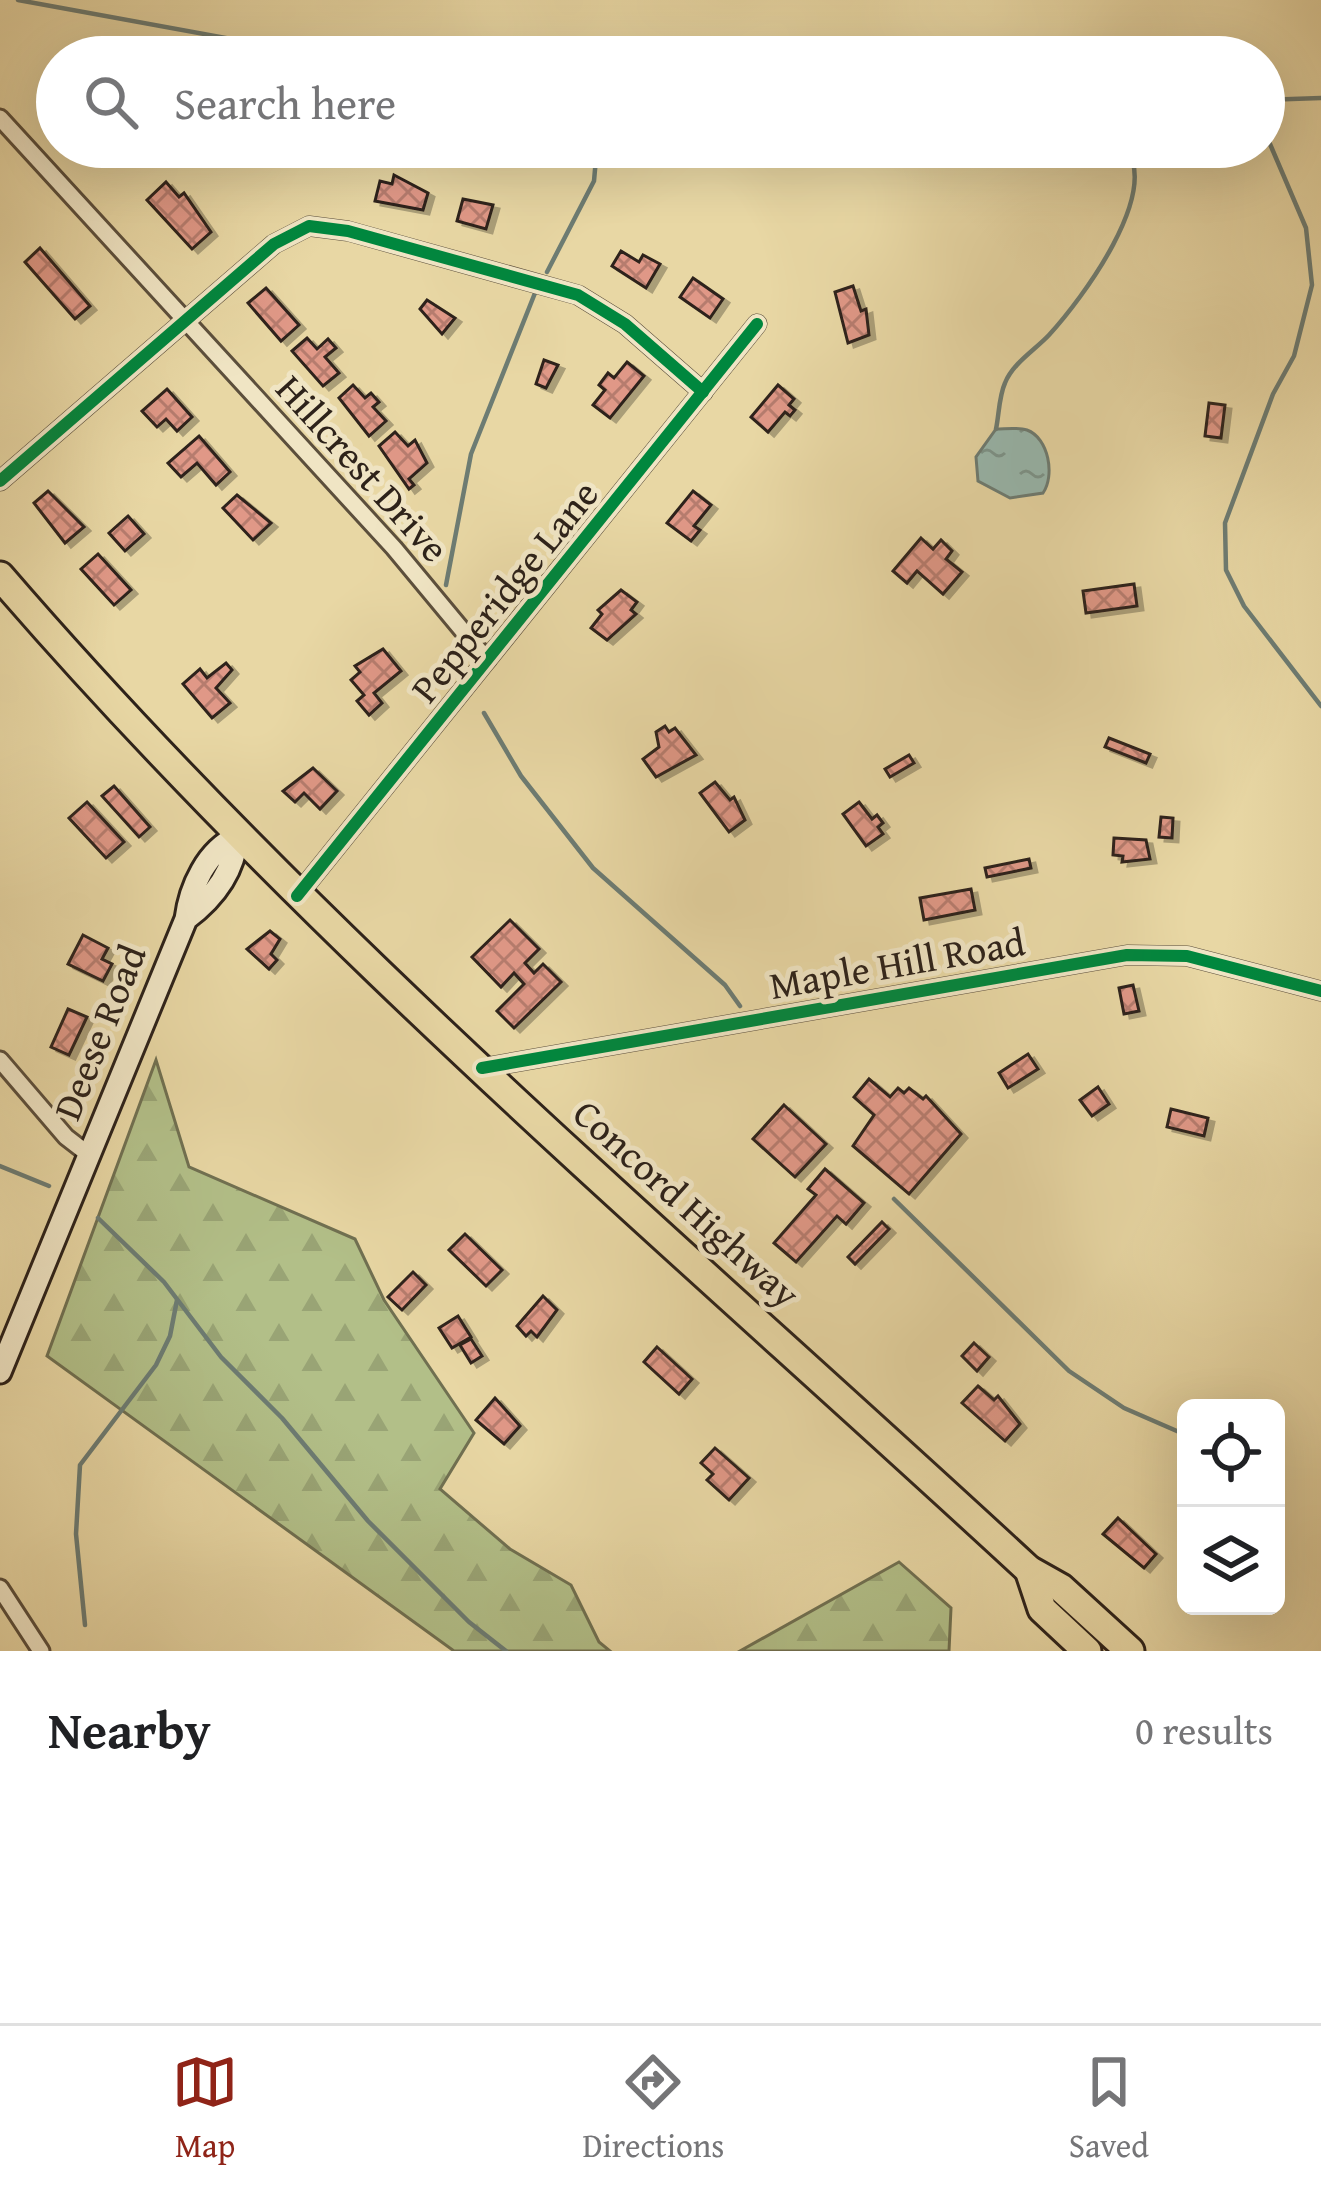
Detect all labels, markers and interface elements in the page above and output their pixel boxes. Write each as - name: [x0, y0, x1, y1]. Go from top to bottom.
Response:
- search box: [36, 36, 1285, 168]
- icon: search: [78, 69, 144, 135]
- text: Search here: [174, 70, 396, 135]
- street label: Hillcrest Drive: [264, 361, 463, 574]
- street label: Pepperidge Lane: [396, 467, 611, 714]
- street label: Maple Hill Road: [765, 912, 1029, 1013]
- street label: Deese Road: [38, 936, 160, 1128]
- street label: Concord Highway: [561, 1085, 814, 1321]
- map controls: [1177, 1399, 1285, 1615]
- button: locate: [1177, 1399, 1285, 1507]
- button: layers: [1177, 1507, 1285, 1615]
- text: Nearby: [48, 1692, 211, 1767]
- text: 0 results: [1135, 1701, 1273, 1758]
- tab: Map: [172, 2049, 238, 2169]
- tab: Directions: [583, 2049, 724, 2169]
- tab: Saved: [1069, 2049, 1149, 2169]

